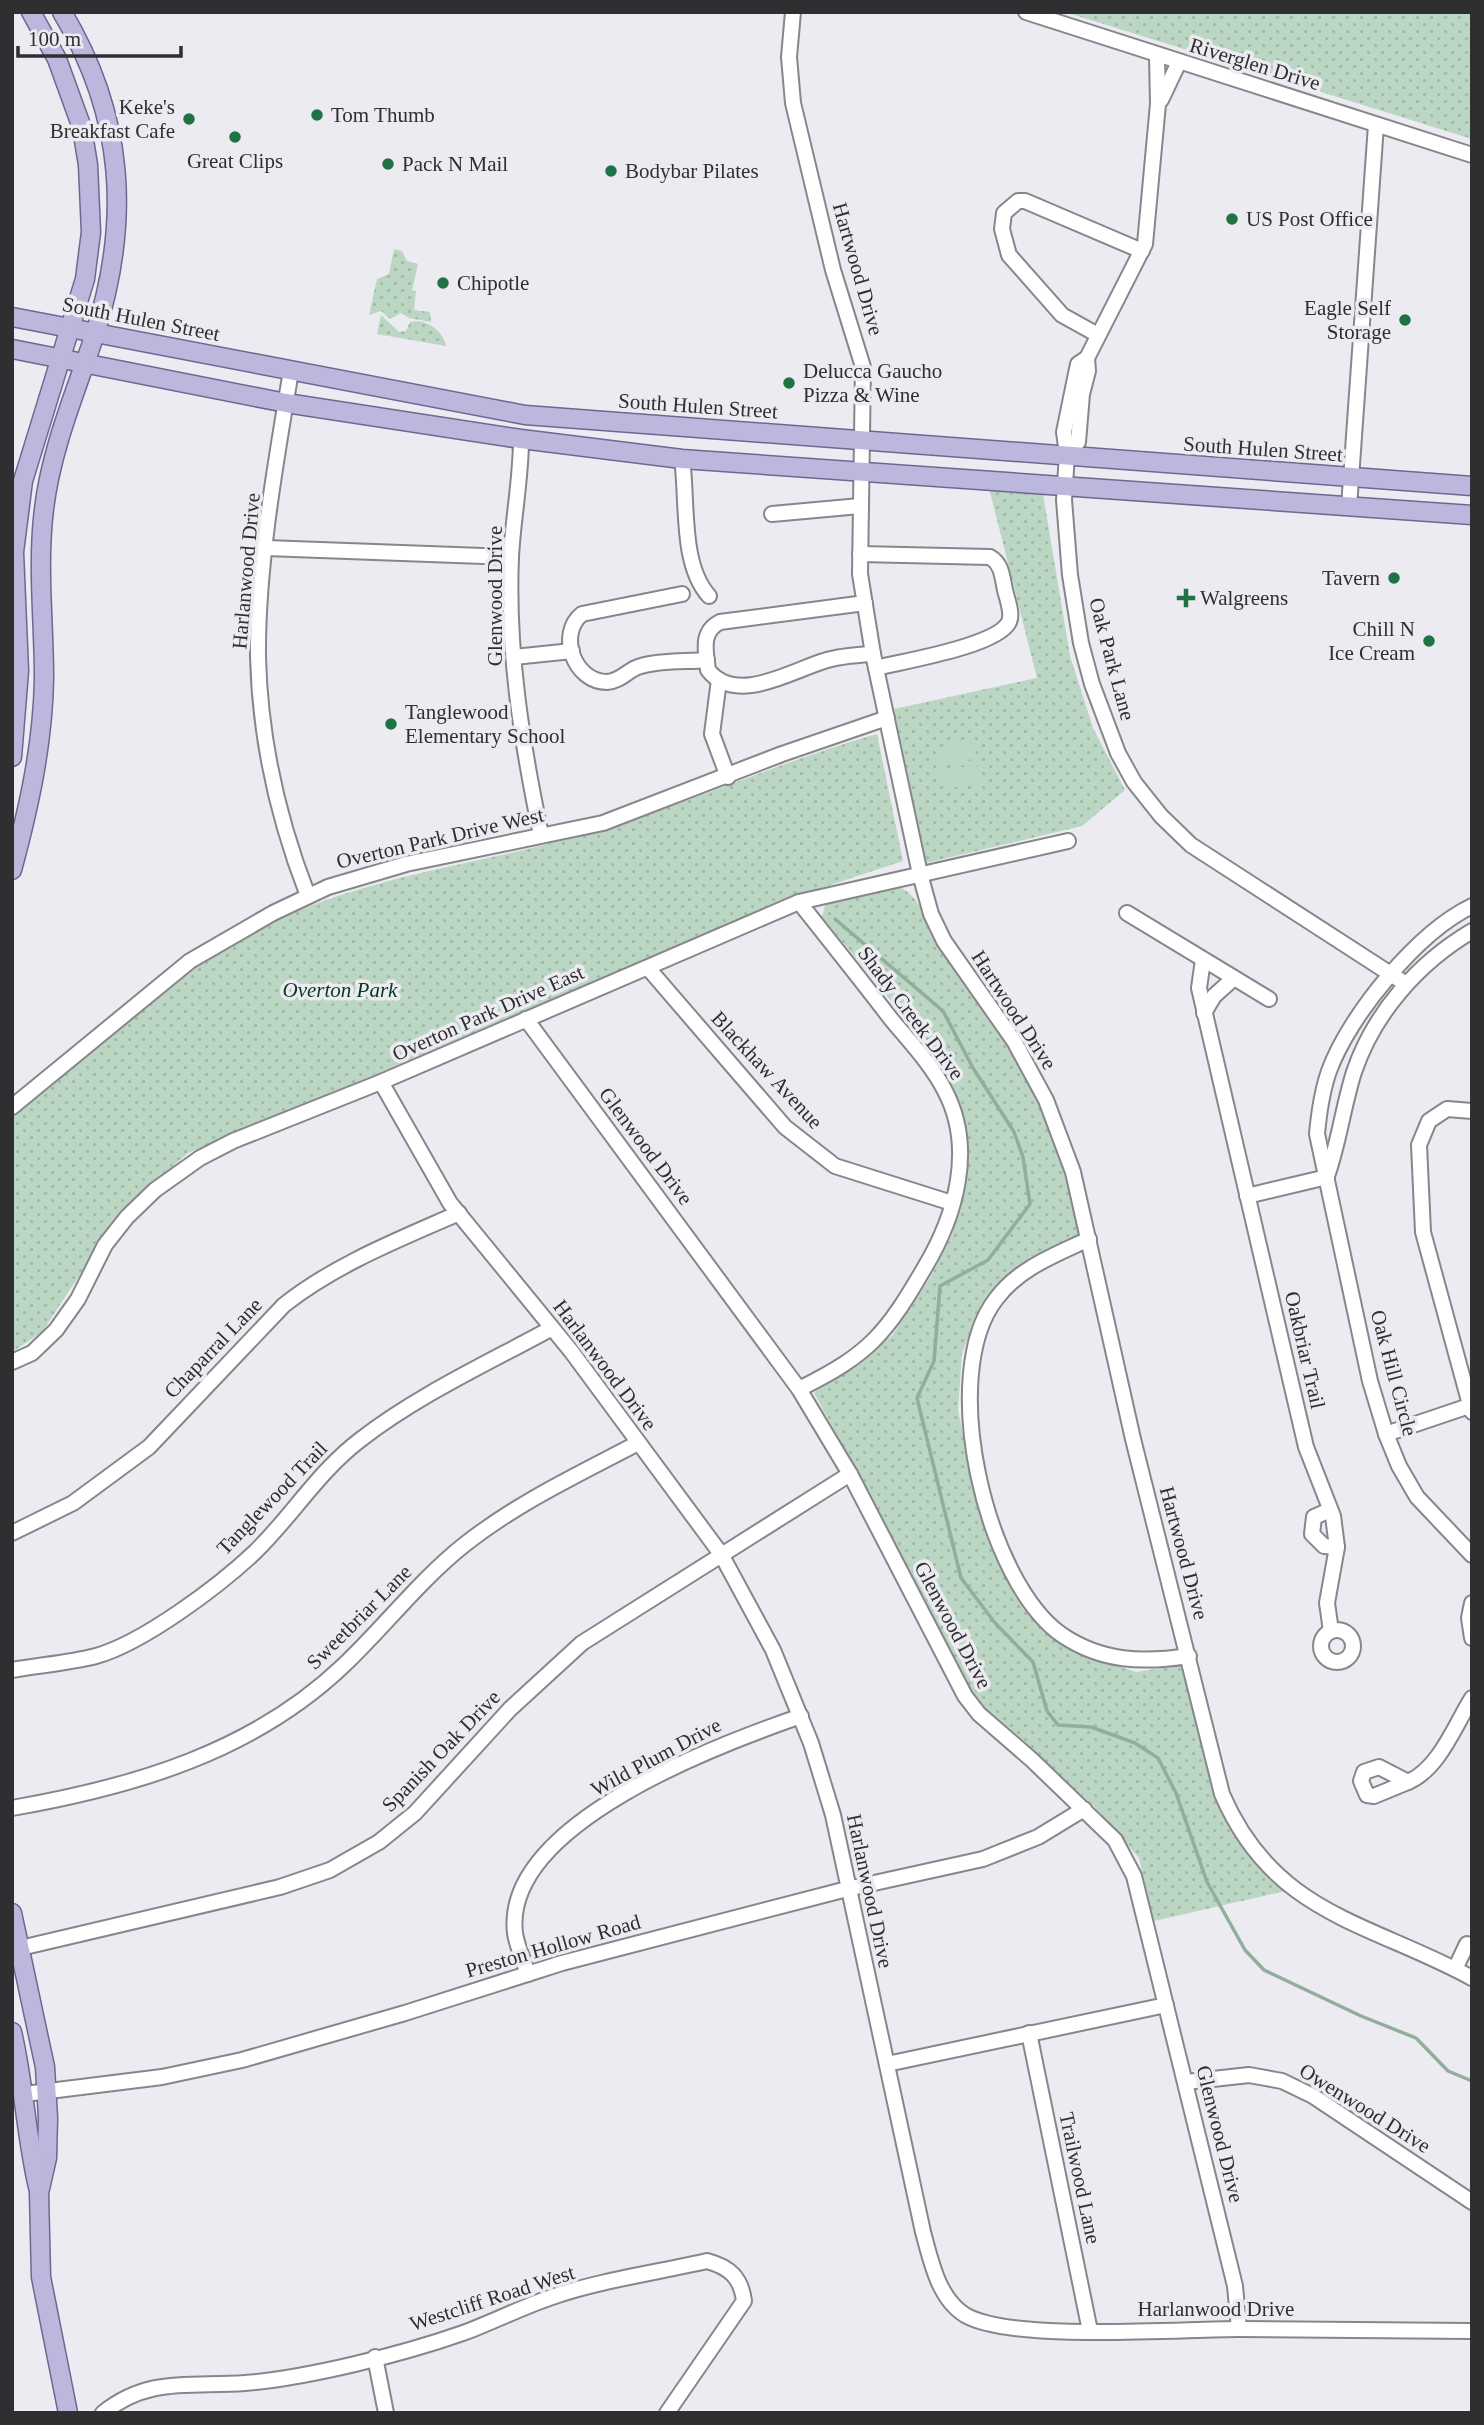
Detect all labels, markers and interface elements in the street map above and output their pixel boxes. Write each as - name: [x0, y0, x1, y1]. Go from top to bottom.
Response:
- scale bar: [18, 14, 180, 58]
- text: 100 m: [28, 27, 81, 51]
- street label: Riverglen Drive: [1187, 33, 1323, 95]
- place label: Keke's Breakfast Cafe: [50, 95, 175, 143]
- place label: Tom Thumb: [331, 103, 435, 127]
- marker: Tom Thumb: [309, 107, 325, 123]
- marker: Keke's Breakfast Cafe: [181, 111, 197, 127]
- marker: Great Clips: [227, 129, 243, 145]
- place label: Great Clips: [187, 149, 283, 173]
- place label: Pack N Mail: [402, 152, 508, 176]
- marker: Pack N Mail: [380, 156, 396, 172]
- place label: Bodybar Pilates: [625, 159, 759, 183]
- marker: Bodybar Pilates: [603, 163, 619, 179]
- street label: Hartwood Drive: [828, 200, 888, 338]
- place label: US Post Office: [1246, 207, 1373, 231]
- marker: US Post Office: [1224, 211, 1240, 227]
- place label: Chipotle: [457, 271, 529, 295]
- marker: Chipotle: [435, 275, 451, 291]
- street label: South Hulen Street: [60, 292, 222, 346]
- place label: Eagle Self Storage: [1304, 296, 1391, 344]
- marker: Eagle Self Storage: [1397, 312, 1413, 328]
- place label: Delucca Gaucho Pizza & Wine: [803, 359, 942, 407]
- marker: Delucca Gaucho Pizza & Wine: [781, 375, 797, 391]
- street label: South Hulen Street: [617, 388, 779, 424]
- street label: South Hulen Street: [1182, 431, 1344, 467]
- street label: Harlanwood Drive: [227, 492, 265, 650]
- street label: Glenwood Drive: [483, 526, 507, 666]
- place label: Tavern: [1322, 566, 1380, 590]
- marker: Tavern: [1386, 570, 1402, 586]
- place label: Walgreens: [1200, 586, 1288, 610]
- marker: Walgreens: [1178, 590, 1194, 606]
- street label: Oak Park Lane: [1084, 595, 1140, 723]
- place label: Chill N Ice Cream: [1328, 617, 1415, 665]
- marker: Chill N Ice Cream: [1421, 633, 1437, 649]
- place label: Tanglewood Elementary School: [405, 700, 566, 748]
- marker: Tanglewood Elementary School: [383, 716, 399, 732]
- street label: Overton Park Drive West: [334, 802, 546, 874]
- street label: Shady Creek Drive: [853, 942, 969, 1084]
- street label: Hartwood Drive: [967, 946, 1061, 1074]
- street label: Overton Park Drive East: [389, 960, 588, 1066]
- park label: Overton Park: [283, 978, 398, 1002]
- street label: Blackhaw Avenue: [706, 1006, 828, 1134]
- street label: Glenwood Drive: [594, 1083, 698, 1209]
- street label: Oakbriar Trail: [1280, 1289, 1330, 1411]
- street label: Chaparral Lane: [159, 1293, 267, 1403]
- street label: Harlanwood Drive: [548, 1295, 662, 1435]
- street label: Oak Hill Circle: [1366, 1307, 1422, 1439]
- street label: Tanglewood Trail: [212, 1436, 332, 1560]
- street label: Hartwood Drive: [1155, 1484, 1213, 1622]
- street label: Glenwood Drive: [909, 1557, 997, 1693]
- street label: Sweetbriar Lane: [302, 1560, 416, 1674]
- street label: Spanish Oak Drive: [377, 1685, 505, 1817]
- street label: Wild Plum Drive: [587, 1713, 725, 1801]
- street label: Harlanwood Drive: [842, 1812, 898, 1970]
- street label: Preston Hollow Road: [463, 1909, 644, 1982]
- street label: Owenwood Drive: [1295, 2058, 1435, 2158]
- street label: Glenwood Drive: [1191, 2063, 1249, 2205]
- street label: Trailwood Lane: [1054, 2110, 1106, 2246]
- street label: Westcliff Road West: [407, 2260, 578, 2336]
- street label: Harlanwood Drive: [1138, 2297, 1294, 2321]

